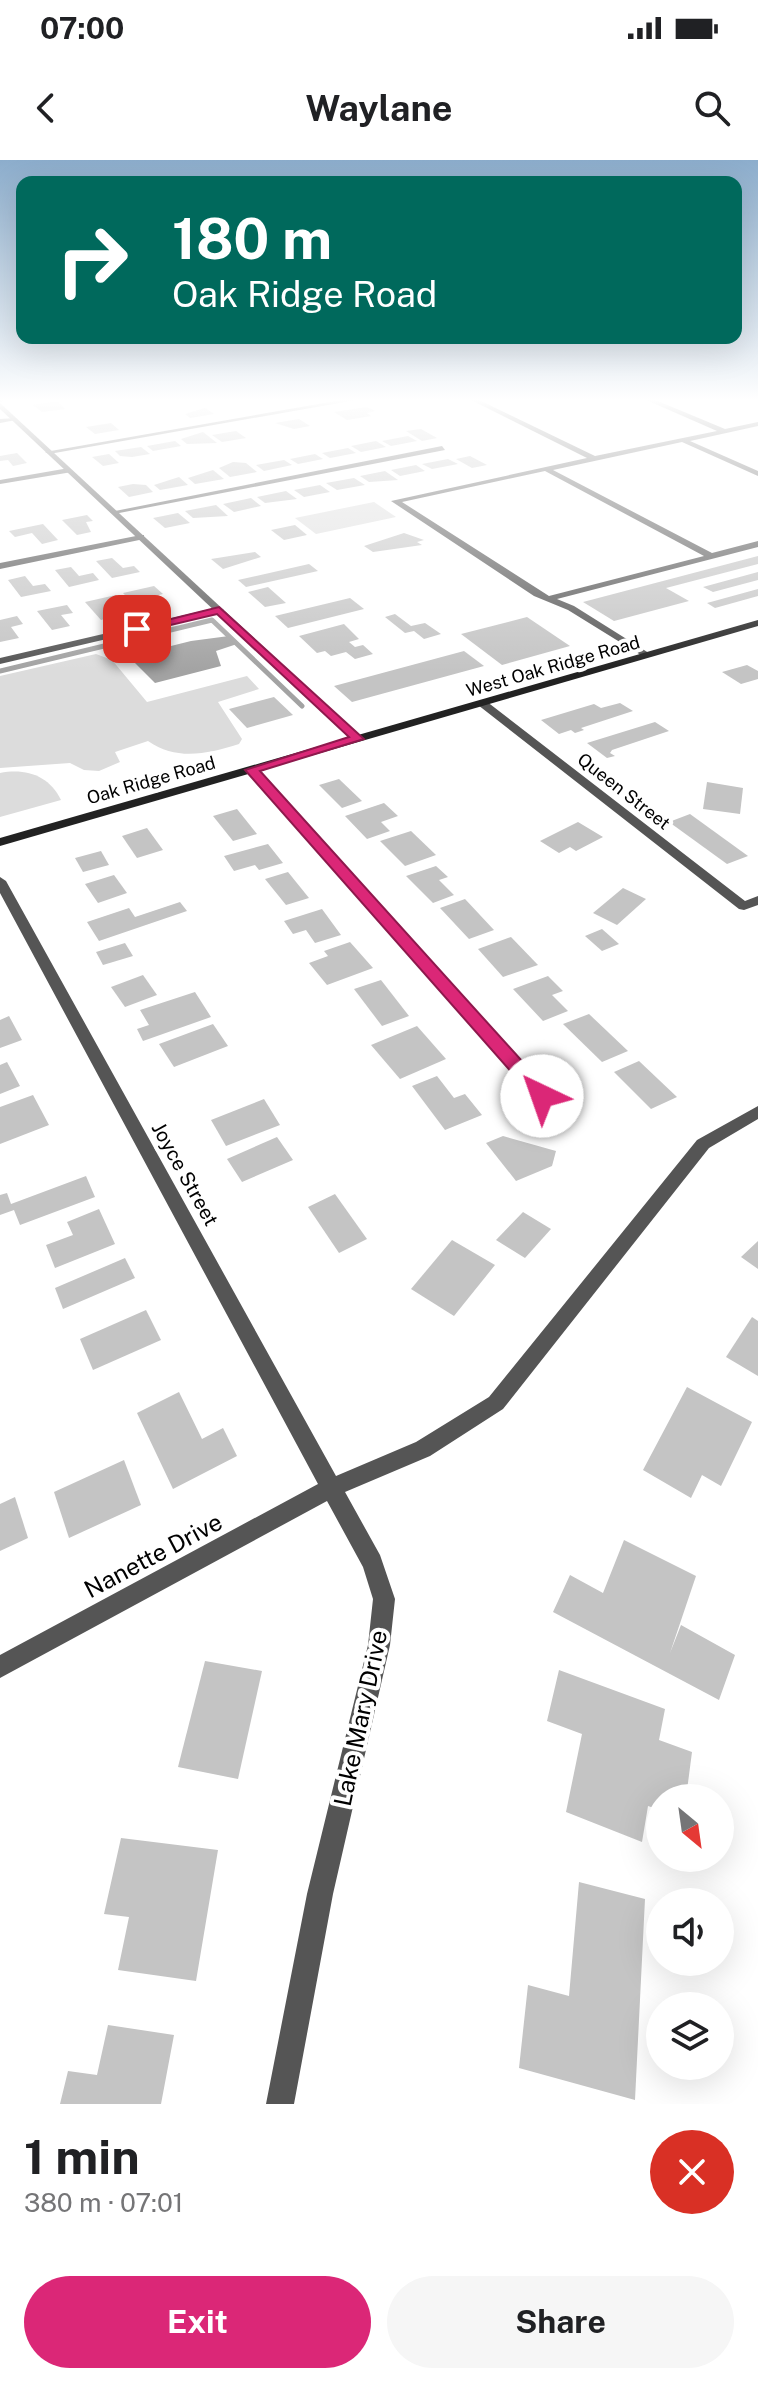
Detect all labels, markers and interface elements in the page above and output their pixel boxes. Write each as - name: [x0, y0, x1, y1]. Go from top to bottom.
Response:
- text: 07:00: [40, 10, 124, 46]
- icon: back: [24, 86, 68, 130]
- icon: search: [690, 86, 734, 130]
- text: Waylane: [305, 87, 453, 129]
- text: 180 m: [172, 206, 332, 272]
- icon: right: [40, 208, 144, 312]
- text: Oak Ridge Road: [172, 273, 437, 315]
- pin: [103, 595, 171, 663]
- icon: arrive: [115, 607, 159, 651]
- street label: West Oak Ridge Road: [464, 631, 642, 701]
- street label: Queen Street: [574, 748, 674, 834]
- street label: Oak Ridge Road: [84, 752, 218, 808]
- position arrow: [500, 1054, 584, 1138]
- street label: Joyce Street: [147, 1118, 223, 1230]
- street label: Nanette Drive: [79, 1507, 227, 1603]
- street label: Lake Mary Drive: [328, 1627, 392, 1809]
- north arrow: [646, 1784, 734, 1872]
- map controls: [646, 1784, 734, 2080]
- button: sound: [646, 1888, 734, 1976]
- button: layers: [646, 1992, 734, 2080]
- text: 1 min: [24, 2128, 140, 2185]
- button: close: [650, 2130, 734, 2214]
- text: 380 m · 07:01: [24, 2187, 183, 2218]
- button: Exit: [24, 2276, 371, 2368]
- button: Share: [387, 2276, 734, 2368]

